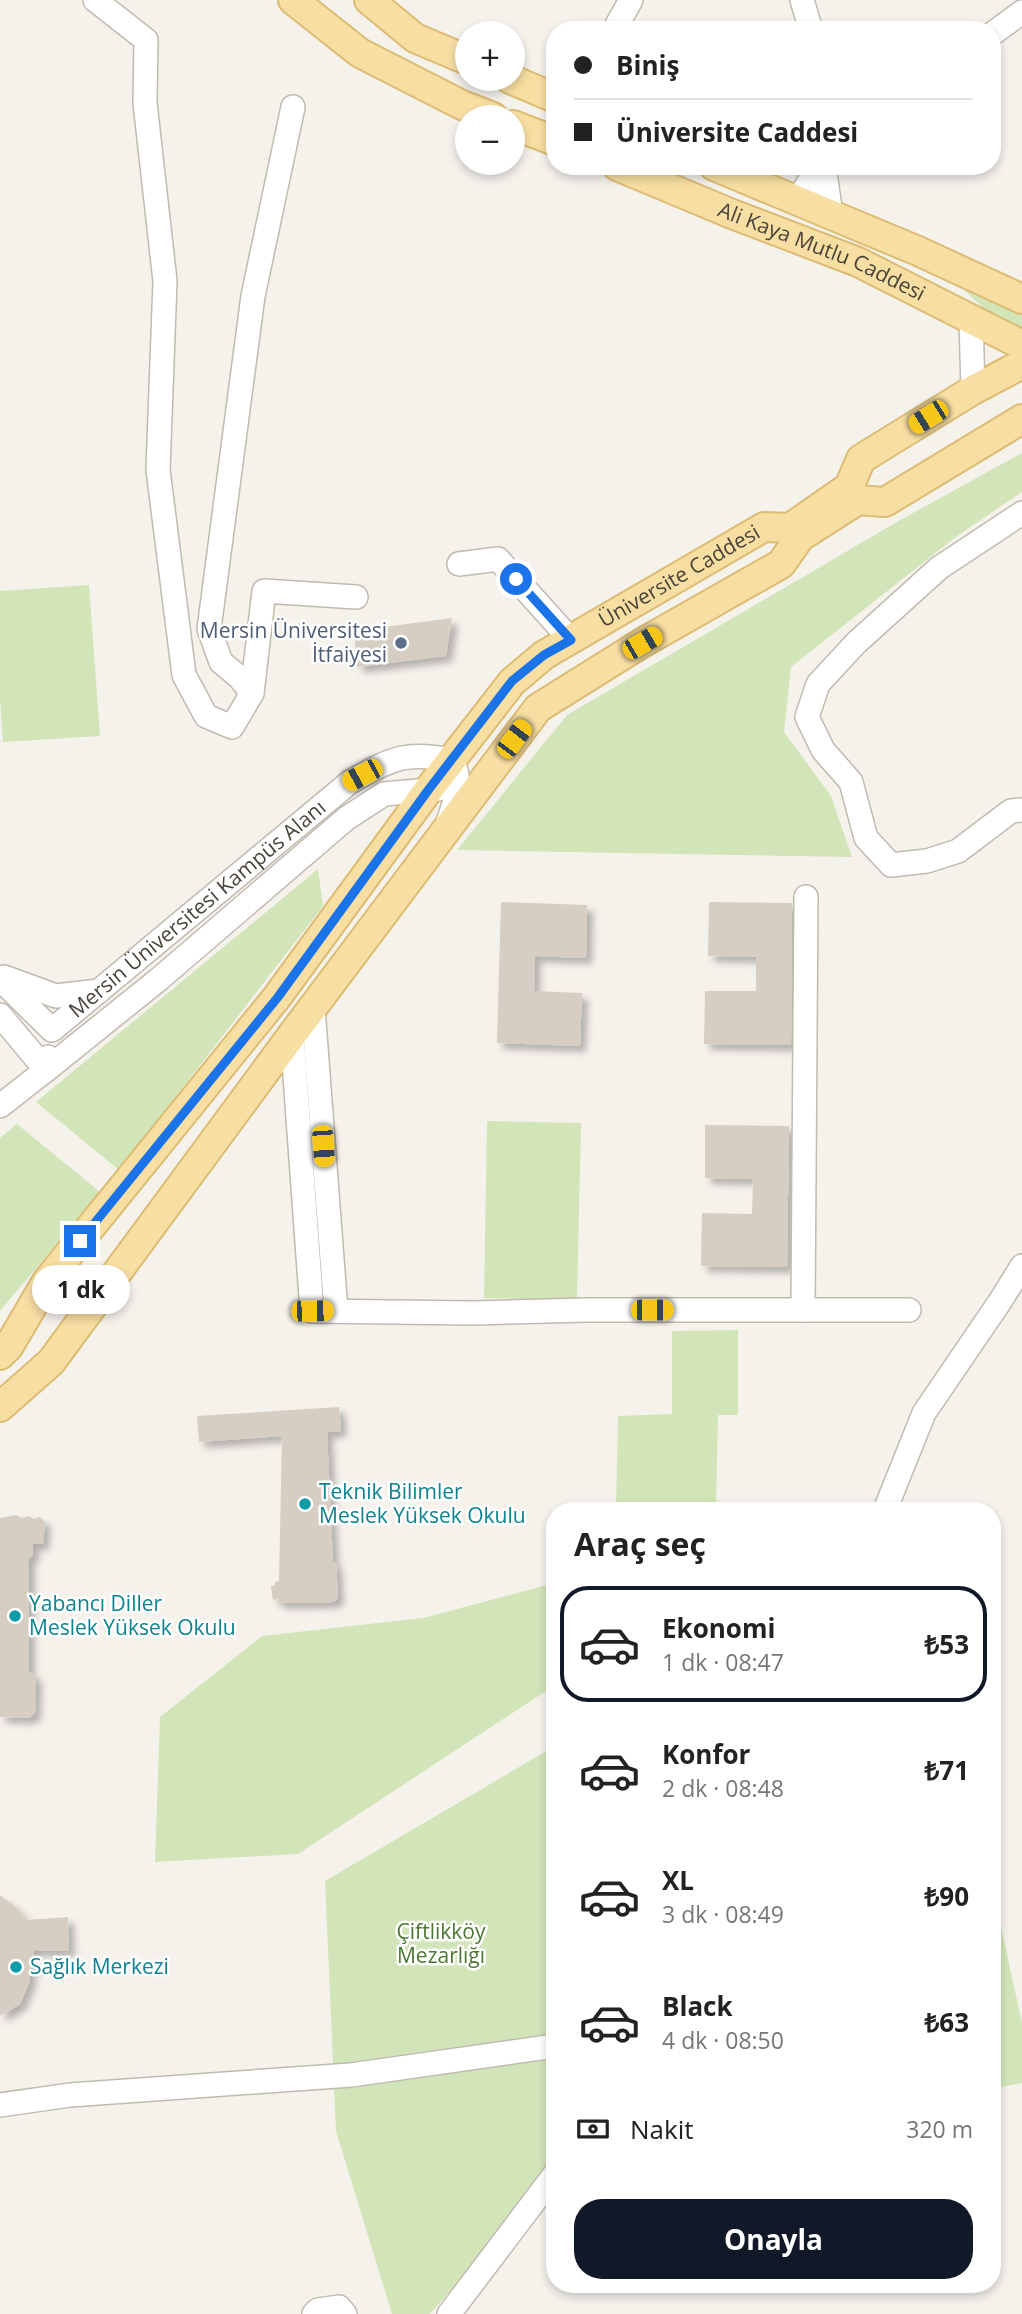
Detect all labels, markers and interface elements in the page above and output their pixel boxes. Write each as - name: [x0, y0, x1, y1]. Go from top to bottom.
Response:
- map controls: [455, 21, 525, 175]
- button: +: [455, 21, 525, 91]
- text: Biniş: [616, 47, 679, 83]
- button: −: [455, 105, 525, 175]
- text: Üniversite Caddesi: [616, 114, 858, 150]
- street label: Ali Kaya Mutlu Caddesi: [714, 195, 931, 307]
- car: [905, 397, 952, 437]
- street label: Üniversite Caddesi: [593, 517, 765, 633]
- route start: [500, 563, 532, 595]
- place label: Mersin Üniversitesi İtfaiyesi: [200, 616, 387, 668]
- car: [619, 623, 666, 663]
- marker: Mersin Üniversitesi İtfaiyesi: [393, 635, 409, 651]
- car: [493, 716, 536, 762]
- car: [339, 756, 386, 794]
- street label: Mersin Üniversitesi Kampüs Alanı: [62, 793, 331, 1023]
- car: [312, 1124, 335, 1168]
- route end: [64, 1225, 96, 1257]
- callout: 1 dk: [31, 1266, 129, 1314]
- text: 1 dk: [57, 1273, 105, 1305]
- car: [291, 1300, 334, 1322]
- car: [632, 1300, 674, 1321]
- place label: Teknik Bilimler Meslek Yüksek Okulu: [319, 1477, 526, 1529]
- marker: Teknik Bilimler Meslek Yüksek Okulu: [297, 1496, 313, 1512]
- text: Araç seç: [574, 1522, 706, 1565]
- place label: Yabancı Diller Meslek Yüksek Okulu: [29, 1589, 236, 1641]
- marker: Yabancı Diller Meslek Yüksek Okulu: [7, 1608, 23, 1624]
- text: Ekonomi: [662, 1610, 775, 1646]
- icon: car: [578, 1613, 641, 1676]
- text: ₺53: [924, 1626, 969, 1662]
- text: 1 dk · 08:47: [662, 1646, 784, 1678]
- text: Konfor: [662, 1736, 750, 1772]
- icon: car: [578, 1739, 641, 1802]
- text: ₺71: [924, 1752, 969, 1788]
- text: 2 dk · 08:48: [662, 1772, 784, 1804]
- text: XL: [662, 1862, 694, 1898]
- icon: car: [578, 1865, 641, 1928]
- text: ₺90: [924, 1878, 969, 1914]
- text: 3 dk · 08:49: [662, 1898, 784, 1930]
- park label: Çiftlikköy Mezarlığı: [397, 1917, 486, 1969]
- place label: Sağlık Merkezi: [30, 1952, 169, 1980]
- marker: Sağlık Merkezi: [8, 1959, 24, 1975]
- text: Black: [662, 1988, 733, 2024]
- icon: car: [578, 1991, 641, 2054]
- text: ₺63: [924, 2004, 969, 2040]
- text: 4 dk · 08:50: [662, 2024, 784, 2056]
- icon: cash: [574, 2110, 612, 2148]
- text: Nakit: [630, 2111, 694, 2147]
- text: 320 m: [906, 2113, 973, 2145]
- button: Onayla: [574, 2199, 973, 2279]

